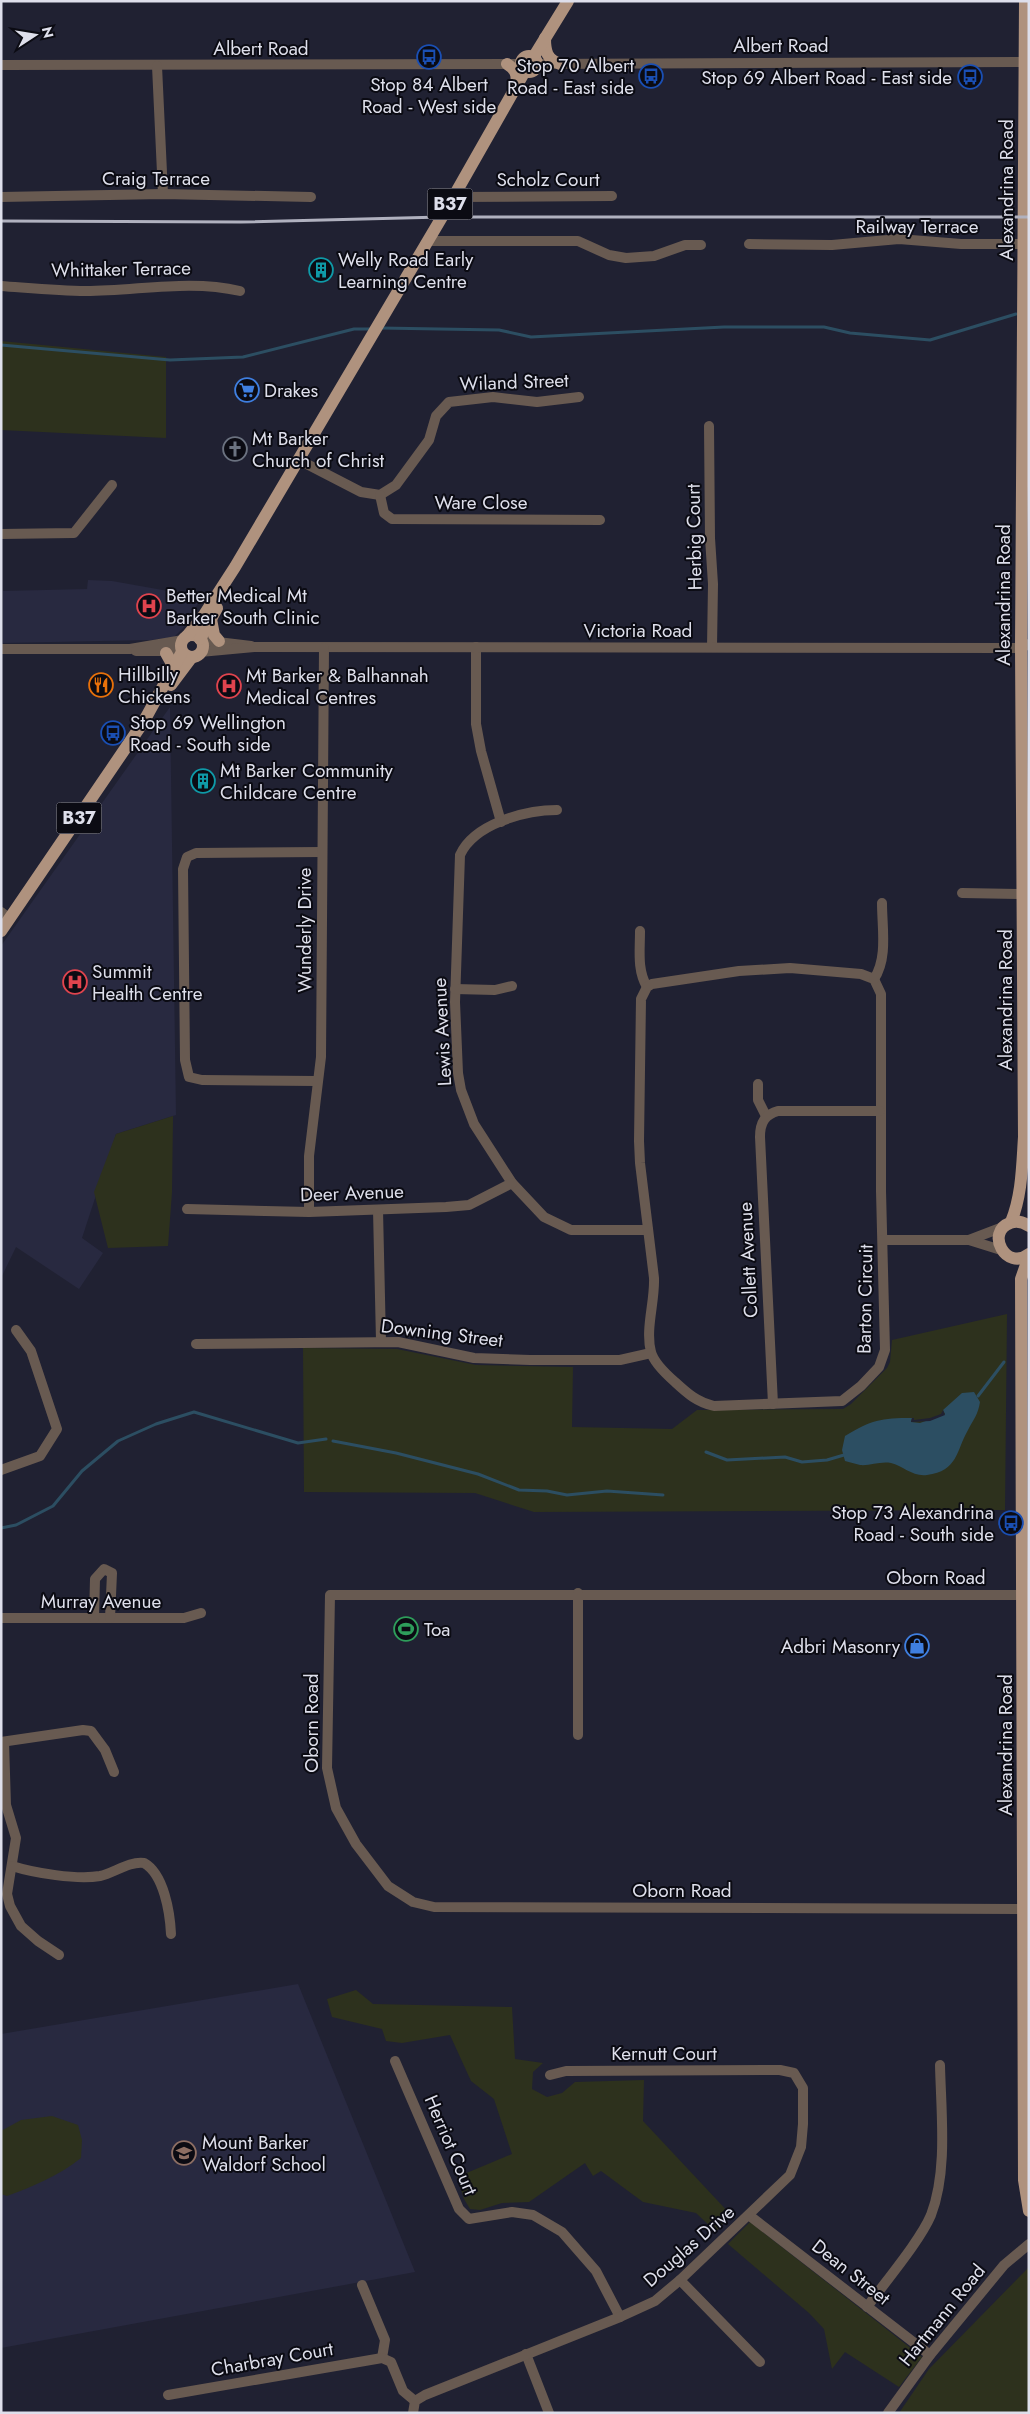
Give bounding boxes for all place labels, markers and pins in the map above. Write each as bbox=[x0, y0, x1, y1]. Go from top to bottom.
bus stop icon: Stop 84 Albert Road - West side bbox=[416, 44, 442, 70]
place label: Stop 70 Albert Road - East side bbox=[507, 52, 634, 101]
bus stop icon: Stop 70 Albert Road - East side bbox=[638, 63, 664, 89]
place label: Stop 69 Albert Road - East side bbox=[701, 64, 952, 91]
bus stop icon: Stop 69 Albert Road - East side bbox=[957, 64, 983, 90]
place label: Stop 84 Albert Road - West side bbox=[362, 71, 497, 120]
place label: Welly Road Early Learning Centre bbox=[338, 246, 474, 295]
building icon: Welly Road Early Learning Centre bbox=[308, 257, 334, 283]
supermarket icon: Drakes bbox=[234, 377, 260, 403]
place label: Drakes bbox=[264, 377, 318, 404]
place label: Mt Barker Church of Christ bbox=[252, 425, 385, 474]
church icon: Mt Barker Church of Christ bbox=[222, 436, 248, 462]
place label: Better Medical Mt Barker South Clinic bbox=[166, 582, 320, 631]
hospital icon: Better Medical Mt Barker South Clinic bbox=[136, 593, 162, 619]
place label: Hillbilly Chickens bbox=[118, 661, 191, 710]
place label: Mt Barker & Balhannah Medical Centres bbox=[246, 662, 429, 711]
restaurant icon: Hillbilly Chickens bbox=[88, 672, 114, 698]
hospital icon: Mt Barker & Balhannah Medical Centres bbox=[216, 673, 242, 699]
place label: Stop 69 Wellington Road - South side bbox=[130, 709, 286, 758]
bus stop icon: Stop 69 Wellington Road - South side bbox=[100, 720, 126, 746]
place label: Mt Barker Community Childcare Centre bbox=[220, 757, 393, 806]
building icon: Mt Barker Community Childcare Centre bbox=[190, 768, 216, 794]
place label: Summit Health Centre bbox=[92, 958, 203, 1007]
hospital icon: Summit Health Centre bbox=[62, 969, 88, 995]
place label: Stop 73 Alexandrina Road - South side bbox=[831, 1499, 994, 1548]
bus stop icon: Stop 73 Alexandrina Road - South side bbox=[998, 1510, 1024, 1536]
sports icon: Toa bbox=[393, 1616, 419, 1642]
place label: Toa bbox=[424, 1616, 450, 1643]
place label: Adbri Masonry bbox=[781, 1633, 901, 1660]
shop icon: Adbri Masonry bbox=[904, 1633, 930, 1659]
place label: Mount Barker Waldorf School bbox=[202, 2129, 326, 2178]
school or university icon: Mount Barker Waldorf School bbox=[171, 2140, 197, 2166]

